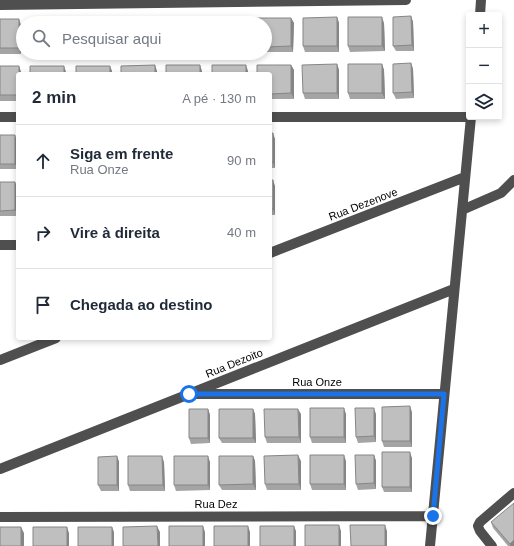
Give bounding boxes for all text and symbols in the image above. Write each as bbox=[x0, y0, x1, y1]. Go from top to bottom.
map controls bbox=[466, 12, 502, 120]
button: + bbox=[466, 12, 502, 48]
search box bbox=[16, 16, 272, 60]
icon: search bbox=[30, 27, 52, 49]
text: Pesquisar aqui bbox=[62, 30, 161, 47]
button: − bbox=[466, 48, 502, 84]
button: layers bbox=[466, 84, 502, 120]
text: 2 min bbox=[32, 88, 76, 107]
text: A pé · 130 m bbox=[182, 91, 256, 106]
text: Siga em frente bbox=[70, 145, 173, 162]
icon: ahead bbox=[32, 150, 54, 172]
text: 90 m bbox=[227, 153, 256, 168]
text: Rua Onze bbox=[70, 162, 129, 177]
street label: Rua Dezenove bbox=[327, 185, 399, 223]
icon: right bbox=[32, 222, 54, 244]
text: Vire à direita bbox=[70, 224, 160, 241]
text: 40 m bbox=[227, 225, 256, 240]
icon: arrive bbox=[32, 294, 54, 316]
text: Chegada ao destino bbox=[70, 296, 213, 313]
street label: Rua Dezoito bbox=[204, 346, 264, 380]
street label: Rua Onze bbox=[292, 376, 342, 388]
route start bbox=[180, 385, 198, 403]
street label: Rua Dez bbox=[195, 498, 237, 510]
route end bbox=[424, 507, 442, 525]

